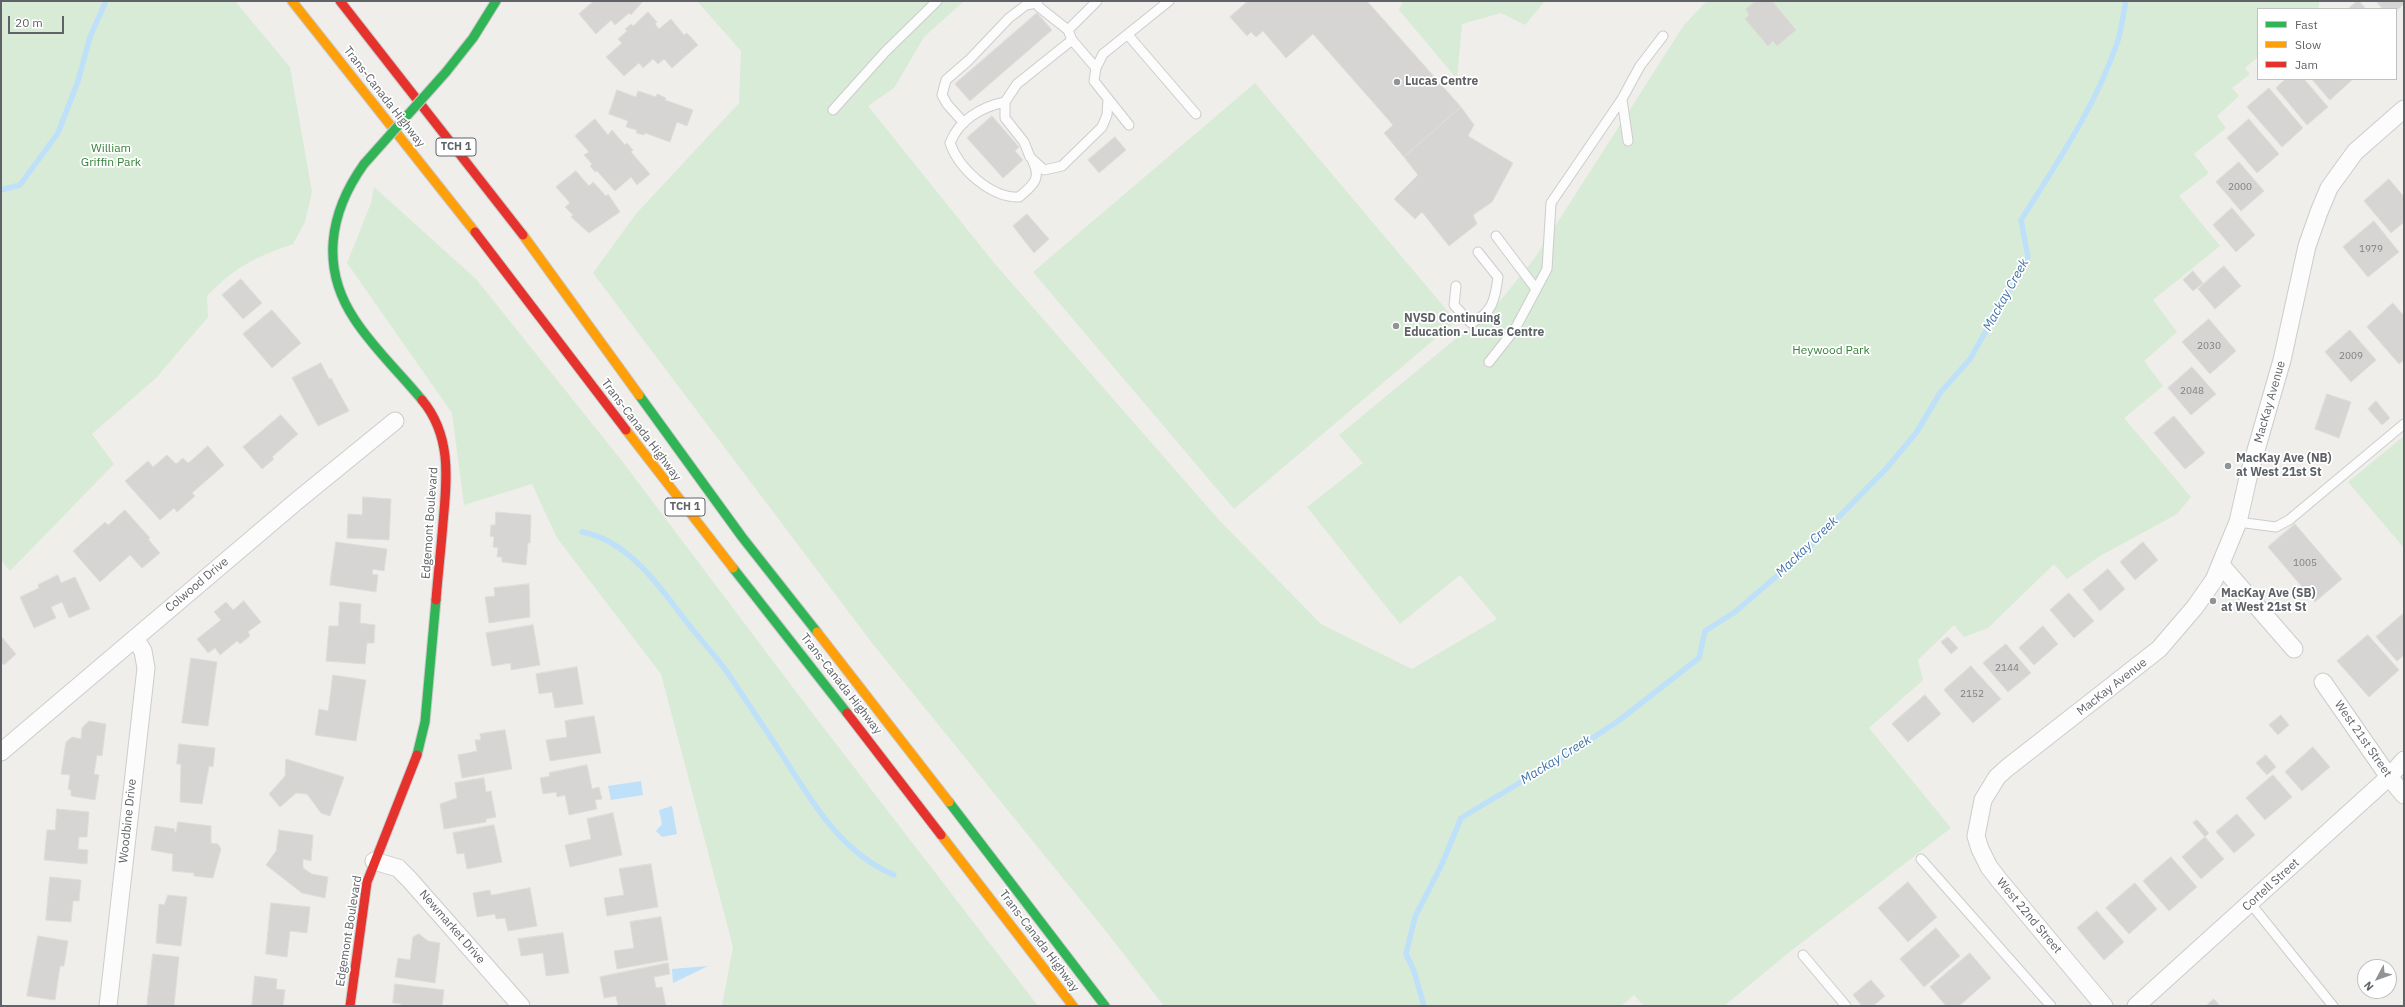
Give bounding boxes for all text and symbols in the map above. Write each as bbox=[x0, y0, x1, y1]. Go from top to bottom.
scale bar bbox=[10, 8, 66, 34]
legend bbox=[2257, 8, 2397, 80]
text: 20 m bbox=[15, 15, 43, 30]
text: Fast bbox=[2295, 17, 2318, 32]
text: Slow bbox=[2295, 37, 2321, 52]
street label: Trans-Canada Highway bbox=[340, 44, 428, 150]
text: Jam bbox=[2295, 57, 2318, 72]
place label: Lucas Centre bbox=[1405, 75, 1478, 89]
marker: Lucas Centre bbox=[1392, 77, 1402, 87]
road number: TCH 1 bbox=[436, 138, 476, 156]
park label: William Griffin Park bbox=[81, 142, 141, 170]
house number: 2000 bbox=[2228, 181, 2252, 193]
house number: 1979 bbox=[2359, 243, 2383, 255]
water label: Mackay Creek bbox=[1980, 256, 2032, 334]
place label: NVSD Continuing Education - Lucas Centre bbox=[1404, 312, 1544, 340]
marker: NVSD Continuing Education - Lucas Centre bbox=[1391, 321, 1401, 331]
house number: 2030 bbox=[2197, 340, 2221, 352]
park label: Heywood Park bbox=[1792, 344, 1870, 358]
house number: 2009 bbox=[2339, 350, 2363, 362]
street label: MacKay Avenue bbox=[2251, 359, 2289, 445]
street label: Trans-Canada Highway bbox=[598, 376, 684, 484]
house number: 2048 bbox=[2180, 385, 2204, 397]
place label: MacKay Ave (NB) at West 21st St bbox=[2236, 452, 2332, 480]
marker: MacKay Ave (NB) at West 21st St bbox=[2223, 461, 2233, 471]
street label: Edgemont Boulevard bbox=[419, 466, 441, 580]
road number: TCH 1 bbox=[665, 498, 705, 516]
water label: Mackay Creek bbox=[1773, 514, 1841, 580]
street label: Colwood Drive bbox=[163, 555, 231, 615]
house number: 1005 bbox=[2293, 557, 2317, 569]
place label: MacKay Ave (SB) at West 21st St bbox=[2221, 587, 2315, 615]
marker: MacKay Ave (SB) at West 21st St bbox=[2208, 596, 2218, 606]
street label: Trans-Canada Highway bbox=[797, 631, 885, 737]
street label: MacKay Avenue bbox=[2074, 655, 2150, 719]
house number: 2144 bbox=[1995, 662, 2019, 674]
house number: 2152 bbox=[1960, 688, 1984, 700]
street label: West 21st Street bbox=[2331, 698, 2395, 780]
water label: Mackay Creek bbox=[1518, 732, 1594, 788]
street label: Woodbine Drive bbox=[116, 778, 140, 864]
street label: Cortell Street bbox=[2240, 856, 2302, 914]
street label: Edgemont Boulevard bbox=[333, 874, 365, 988]
street label: West 22nd Street bbox=[1993, 875, 2065, 957]
street label: Newmarket Drive bbox=[416, 887, 488, 967]
street label: Trans-Canada Highway bbox=[996, 887, 1082, 995]
north arrow bbox=[2357, 959, 2397, 999]
text: N bbox=[2361, 979, 2377, 994]

